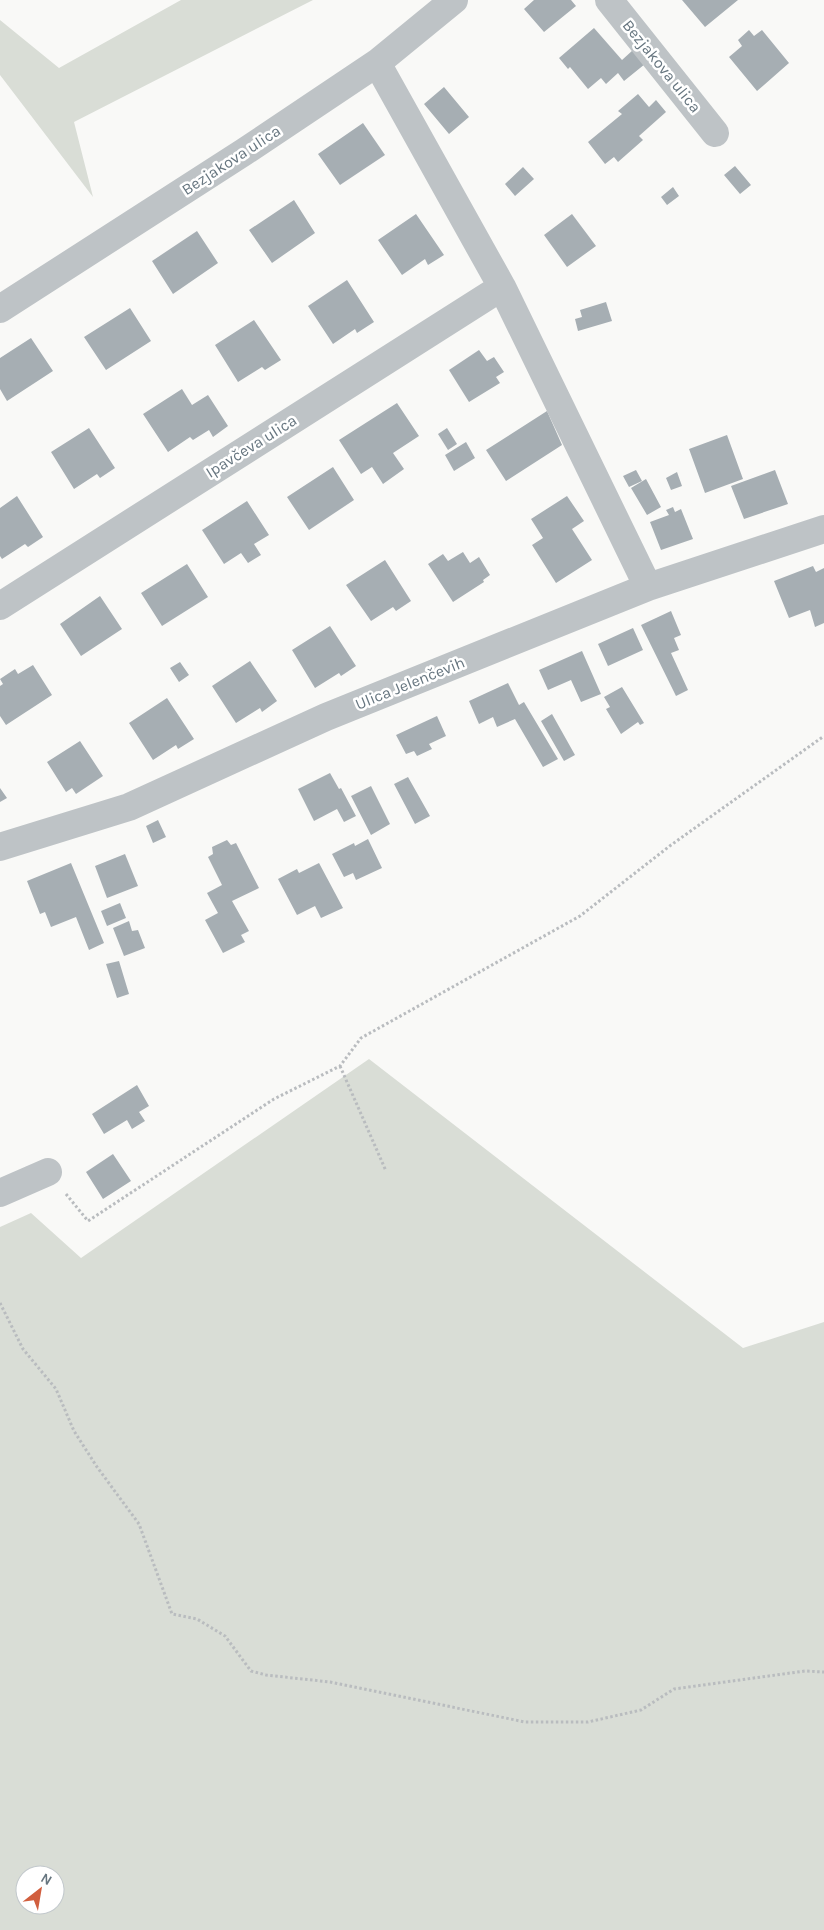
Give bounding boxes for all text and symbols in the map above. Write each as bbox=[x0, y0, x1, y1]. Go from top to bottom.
street label: Bezjakova ulica bbox=[619, 16, 705, 116]
street label: Bezjakova ulica bbox=[178, 121, 284, 199]
street label: Ipavčeva ulica bbox=[202, 410, 300, 482]
street label: Ulica Jelenčevih bbox=[352, 652, 468, 714]
north arrow bbox=[15, 1865, 65, 1915]
text: N bbox=[38, 1869, 55, 1889]

